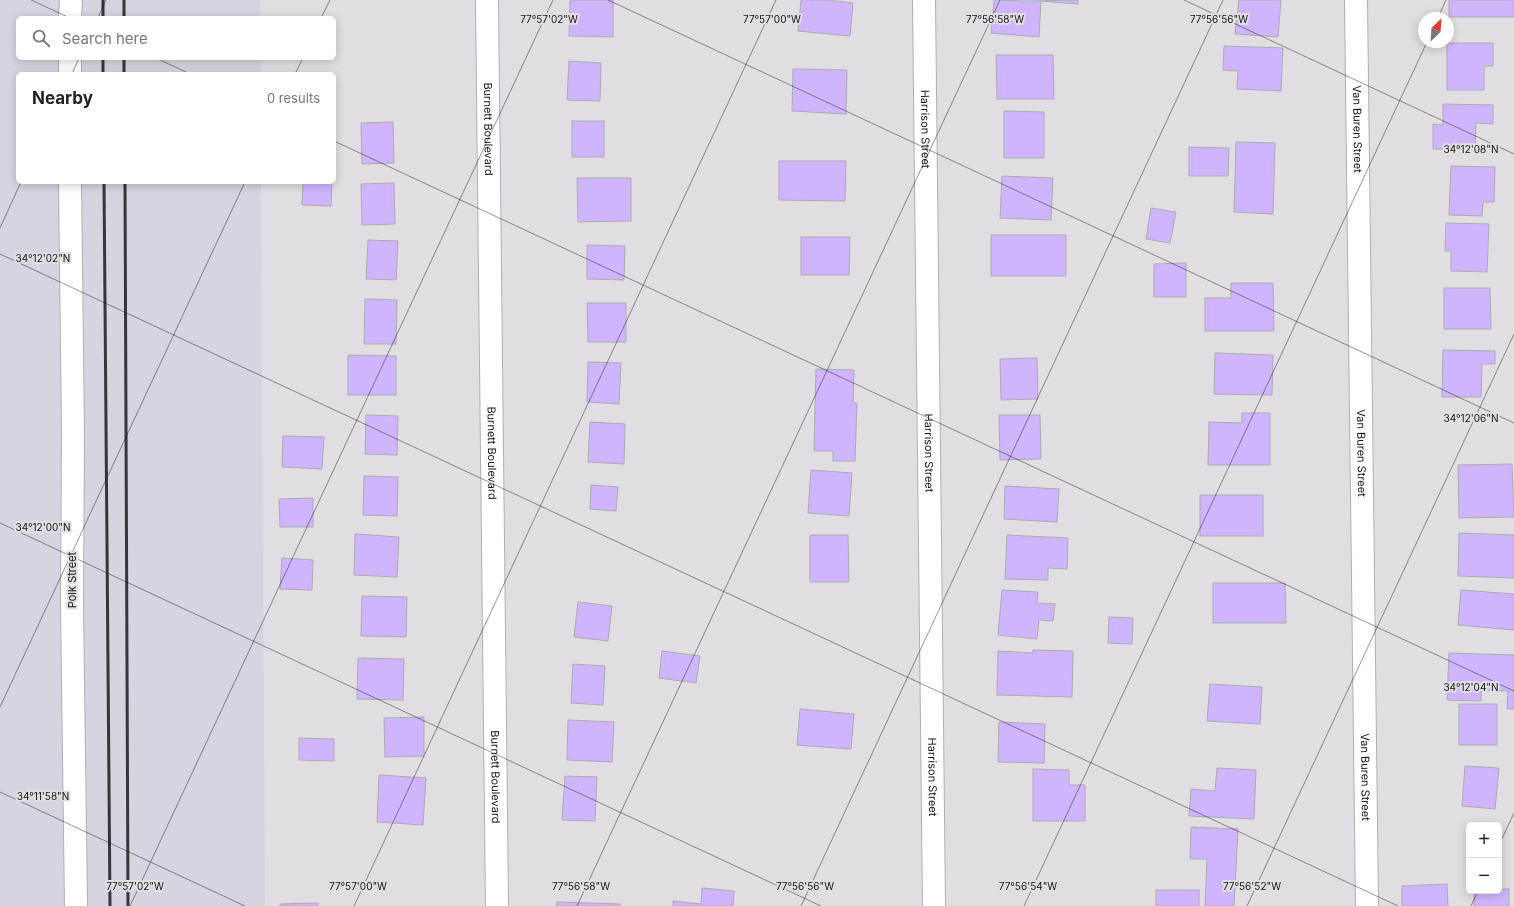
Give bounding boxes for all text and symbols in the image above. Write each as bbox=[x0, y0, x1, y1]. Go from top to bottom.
north arrow bbox=[1418, 12, 1454, 48]
text: 77°57'02"W bbox=[520, 13, 578, 25]
text: 77°57'00"W bbox=[743, 13, 801, 25]
text: 77°56'58"W bbox=[966, 13, 1024, 25]
text: 77°56'56"W bbox=[1190, 13, 1248, 25]
search box bbox=[16, 16, 336, 60]
icon: search bbox=[30, 27, 52, 49]
text: Search here bbox=[62, 29, 148, 48]
street label: Burnett Boulevard bbox=[481, 82, 496, 176]
street label: Van Buren Street bbox=[1350, 85, 1365, 173]
text: Nearby bbox=[32, 88, 93, 108]
text: 0 results bbox=[267, 90, 320, 106]
street label: Harrison Street bbox=[918, 90, 933, 169]
text: 34°12'08"N bbox=[1444, 143, 1498, 155]
text: 34°12'02"N bbox=[16, 252, 70, 264]
street label: Burnett Boulevard bbox=[484, 406, 500, 500]
street label: Van Buren Street bbox=[1354, 409, 1369, 497]
text: 34°12'06"N bbox=[1444, 412, 1498, 424]
street label: Harrison Street bbox=[922, 413, 936, 493]
text: 34°12'00"N bbox=[16, 521, 70, 533]
street label: Polk Street bbox=[65, 551, 79, 608]
text: 34°12'04"N bbox=[1443, 681, 1499, 693]
street label: Burnett Boulevard bbox=[488, 730, 503, 824]
street label: Van Buren Street bbox=[1358, 733, 1373, 821]
street label: Harrison Street bbox=[925, 737, 940, 817]
text: 34°11'58"N bbox=[17, 790, 69, 802]
map controls bbox=[1466, 822, 1502, 894]
button: + bbox=[1466, 822, 1502, 858]
button: − bbox=[1466, 858, 1502, 894]
text: 77°57'02"W bbox=[106, 880, 164, 892]
text: 77°57'00"W bbox=[329, 880, 387, 892]
text: 77°56'58"W bbox=[552, 880, 610, 892]
text: 77°56'56"W bbox=[776, 880, 834, 892]
text: 77°56'54"W bbox=[999, 880, 1057, 892]
text: 77°56'52"W bbox=[1223, 880, 1281, 892]

